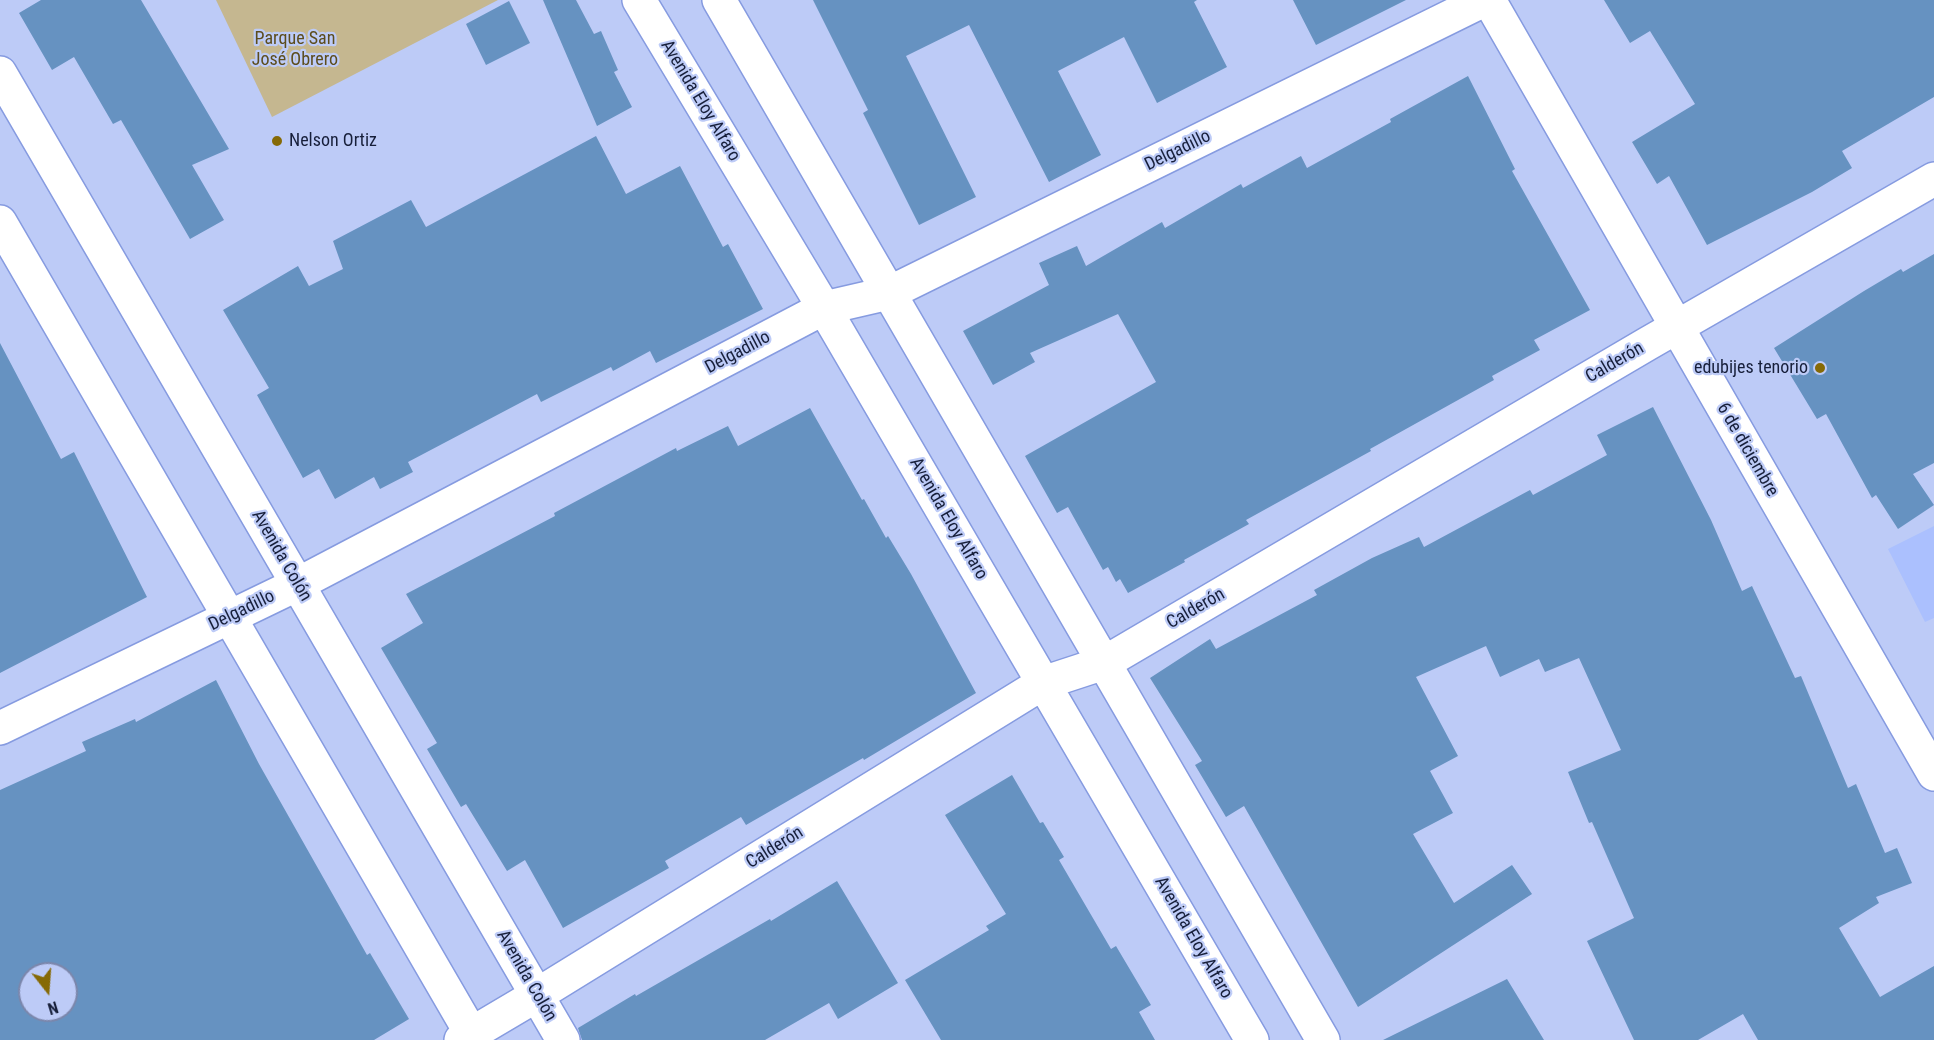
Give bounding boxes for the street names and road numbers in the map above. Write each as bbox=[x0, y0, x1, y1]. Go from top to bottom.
street label: Avenida Eloy Alfaro bbox=[655, 37, 745, 165]
street label: Delgadillo bbox=[1141, 126, 1215, 176]
street label: Delgadillo bbox=[702, 327, 774, 379]
street label: Calderón bbox=[1582, 338, 1648, 388]
street label: 6 de diciembre bbox=[1711, 399, 1783, 501]
street label: Avenida Eloy Alfaro bbox=[904, 454, 992, 584]
street label: Avenida Colón bbox=[246, 507, 316, 605]
street label: Calderón bbox=[1163, 584, 1229, 634]
street label: Delgadillo bbox=[205, 586, 279, 636]
street label: Calderón bbox=[742, 822, 808, 874]
street label: Avenida Eloy Alfaro bbox=[1149, 873, 1237, 1003]
street label: Avenida Colón bbox=[491, 927, 561, 1025]

